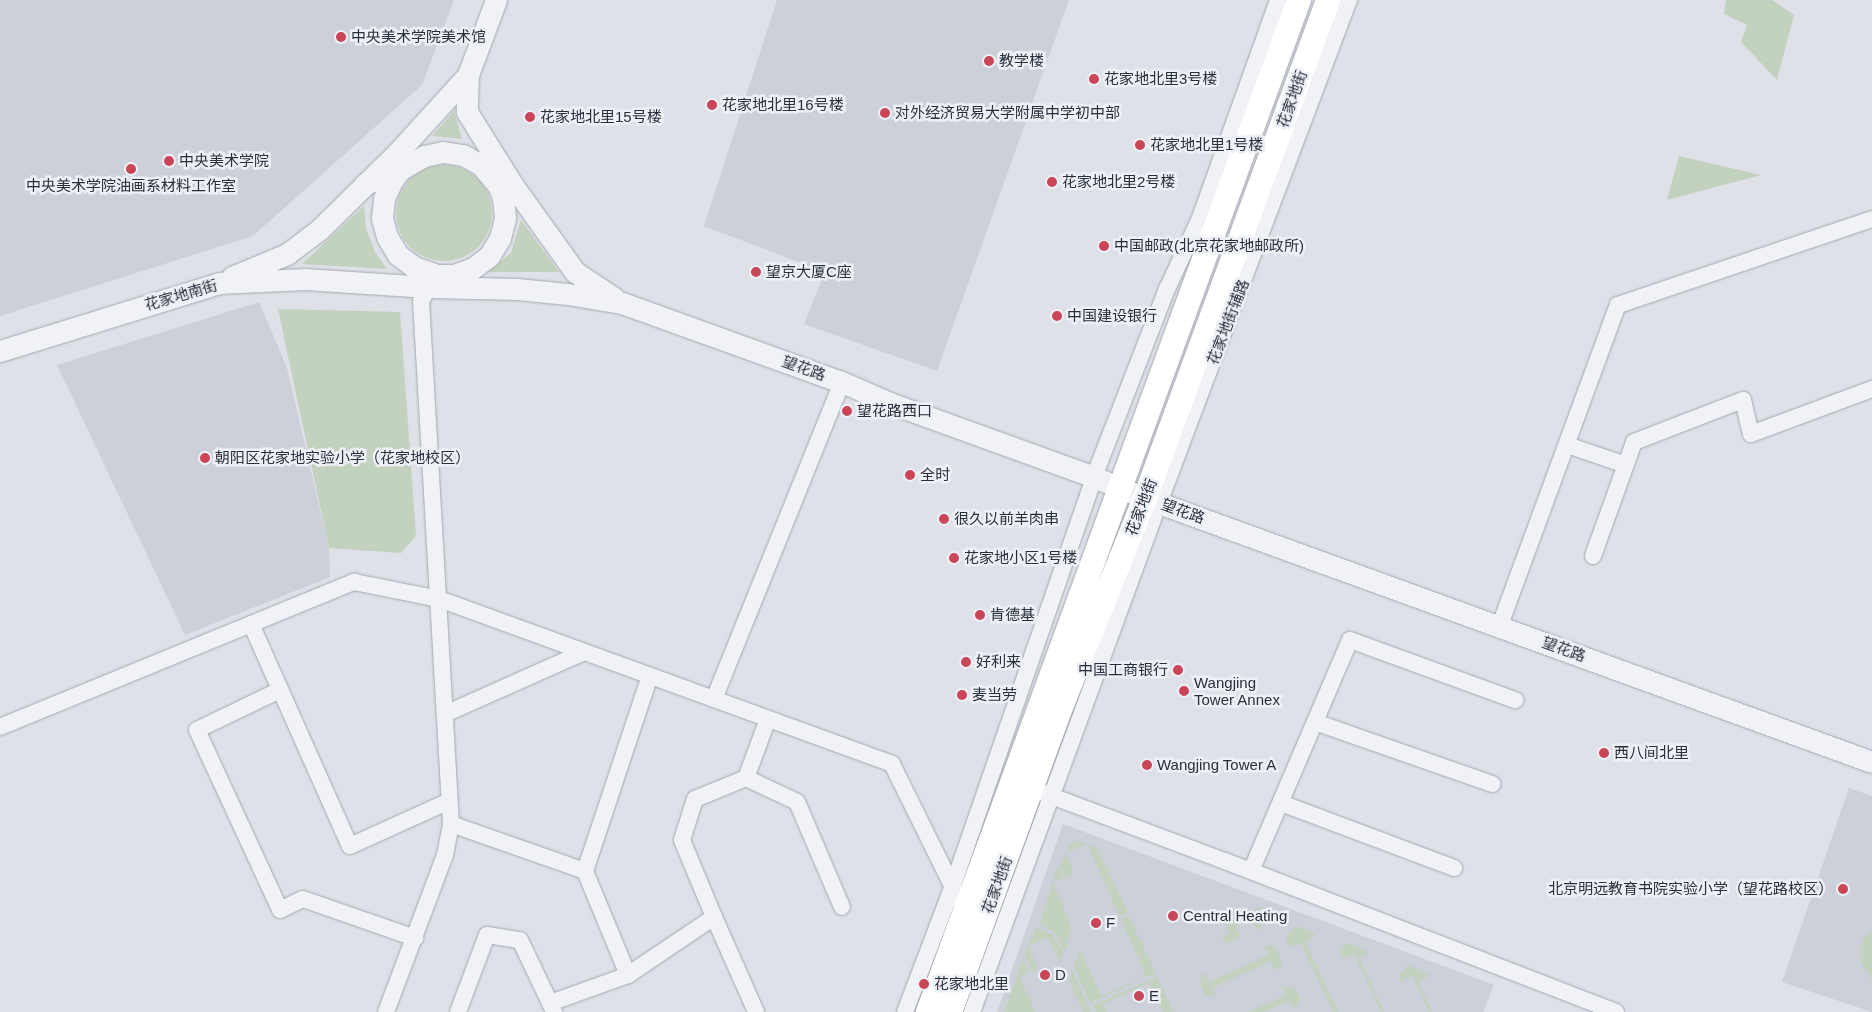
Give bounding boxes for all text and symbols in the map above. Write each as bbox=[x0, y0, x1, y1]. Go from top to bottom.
place label: 中央美术学院美术馆 bbox=[351, 28, 486, 46]
marker: 中央美术学院美术馆 bbox=[335, 31, 347, 43]
place label: 教学楼 bbox=[999, 52, 1044, 70]
marker: 教学楼 bbox=[983, 55, 995, 67]
street label: 花家地街 bbox=[1273, 68, 1311, 130]
place label: 花家地北里3号楼 bbox=[1104, 70, 1217, 88]
marker: 花家地北里3号楼 bbox=[1088, 73, 1100, 85]
place label: 花家地北里16号楼 bbox=[722, 96, 844, 114]
marker: 花家地北里16号楼 bbox=[706, 99, 718, 111]
place label: 对外经济贸易大学附属中学初中部 bbox=[895, 104, 1120, 122]
marker: 对外经济贸易大学附属中学初中部 bbox=[879, 107, 891, 119]
place label: 花家地北里15号楼 bbox=[540, 108, 662, 126]
marker: 花家地北里15号楼 bbox=[524, 111, 536, 123]
place label: 花家地北里1号楼 bbox=[1150, 136, 1263, 154]
marker: 花家地北里1号楼 bbox=[1134, 139, 1146, 151]
place label: 中央美术学院 bbox=[179, 152, 269, 170]
marker: 中央美术学院 bbox=[163, 155, 175, 167]
marker: 中央美术学院油画系材料工作室 bbox=[125, 163, 137, 175]
place label: 花家地北里2号楼 bbox=[1062, 173, 1175, 191]
marker: 花家地北里2号楼 bbox=[1046, 176, 1058, 188]
place label: 中央美术学院油画系材料工作室 bbox=[26, 177, 236, 195]
place label: 中国邮政(北京花家地邮政所) bbox=[1114, 237, 1304, 255]
marker: 中国邮政(北京花家地邮政所) bbox=[1098, 240, 1110, 252]
place label: 望京大厦C座 bbox=[766, 263, 852, 281]
marker: 望京大厦C座 bbox=[750, 266, 762, 278]
street label: 花家地南街 bbox=[142, 276, 220, 314]
street label: 花家地街辅路 bbox=[1203, 277, 1253, 367]
place label: 中国建设银行 bbox=[1067, 307, 1157, 325]
marker: 中国建设银行 bbox=[1051, 310, 1063, 322]
street label: 望花路 bbox=[780, 352, 828, 384]
place label: 望花路西口 bbox=[857, 402, 932, 420]
marker: 望花路西口 bbox=[841, 405, 853, 417]
place label: 朝阳区花家地实验小学（花家地校区） bbox=[215, 449, 470, 467]
marker: 朝阳区花家地实验小学（花家地校区） bbox=[199, 452, 211, 464]
place label: 全时 bbox=[920, 466, 950, 484]
marker: 全时 bbox=[904, 469, 916, 481]
street label: 花家地街 bbox=[1122, 476, 1160, 538]
street label: 望花路 bbox=[1159, 495, 1207, 527]
place label: 很久以前羊肉串 bbox=[954, 510, 1059, 528]
marker: 很久以前羊肉串 bbox=[938, 513, 950, 525]
place label: 花家地小区1号楼 bbox=[964, 549, 1077, 567]
marker: 花家地小区1号楼 bbox=[948, 552, 960, 564]
place label: 肯德基 bbox=[990, 606, 1035, 624]
marker: 肯德基 bbox=[974, 609, 986, 621]
street label: 望花路 bbox=[1540, 633, 1588, 665]
place label: 好利来 bbox=[976, 653, 1021, 671]
marker: 好利来 bbox=[960, 656, 972, 668]
place label: 中国工商银行 bbox=[1078, 661, 1168, 679]
marker: 中国工商银行 bbox=[1172, 664, 1184, 676]
place label: Wangjing Tower Annex bbox=[1194, 673, 1281, 708]
marker: Wangjing Tower Annex bbox=[1178, 685, 1190, 697]
place label: 麦当劳 bbox=[972, 686, 1017, 704]
marker: 麦当劳 bbox=[956, 689, 968, 701]
place label: 西八间北里 bbox=[1614, 744, 1689, 762]
marker: 西八间北里 bbox=[1598, 747, 1610, 759]
place label: Wangjing Tower A bbox=[1157, 756, 1277, 774]
marker: Wangjing Tower A bbox=[1141, 759, 1153, 771]
street label: 花家地街 bbox=[978, 854, 1016, 916]
place label: 北京明远教育书院实验小学（望花路校区） bbox=[1548, 880, 1833, 898]
marker: 北京明远教育书院实验小学（望花路校区） bbox=[1837, 883, 1849, 895]
place label: Central Heating bbox=[1183, 907, 1287, 925]
marker: Central Heating bbox=[1167, 910, 1179, 922]
place label: F bbox=[1106, 914, 1115, 932]
marker: F bbox=[1090, 917, 1102, 929]
place label: D bbox=[1055, 966, 1066, 984]
marker: D bbox=[1039, 969, 1051, 981]
place label: 花家地北里 bbox=[934, 975, 1009, 993]
marker: 花家地北里 bbox=[918, 978, 930, 990]
place label: E bbox=[1149, 987, 1159, 1005]
marker: E bbox=[1133, 990, 1145, 1002]

